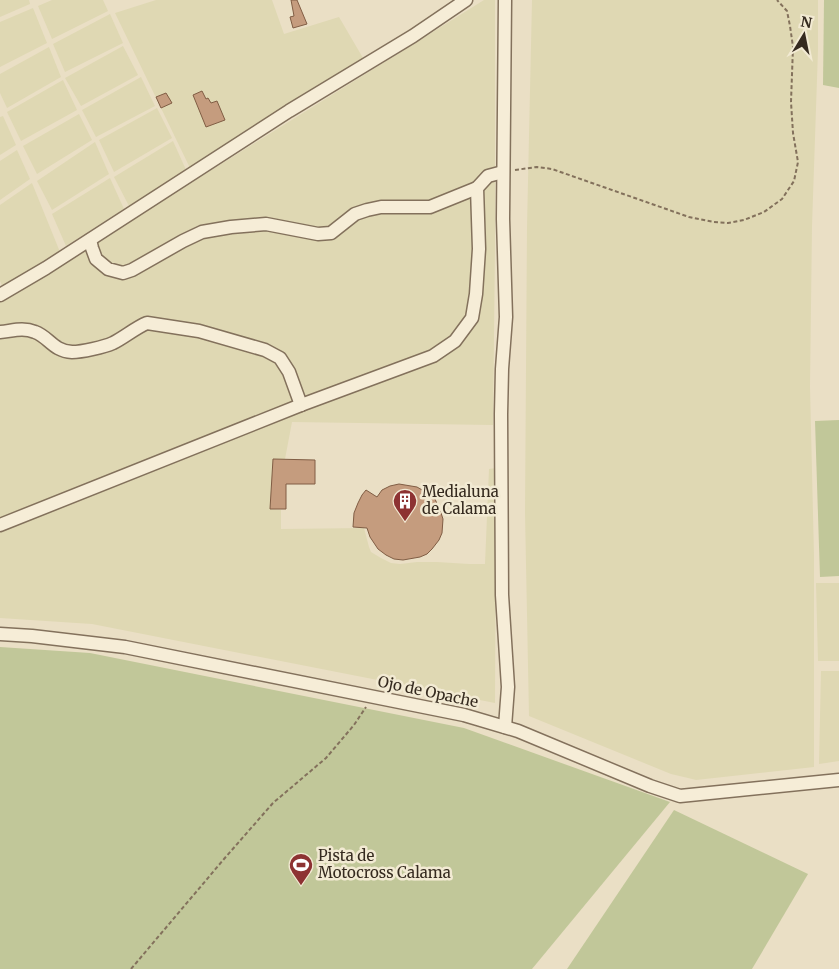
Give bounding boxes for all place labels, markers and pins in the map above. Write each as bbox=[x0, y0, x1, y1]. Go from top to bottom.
place label: Medialuna de Calama bbox=[422, 482, 499, 518]
building icon: Medialuna de Calama bbox=[392, 488, 418, 522]
place label: Pista de Motocross Calama bbox=[318, 846, 451, 882]
sports icon: Pista de Motocross Calama bbox=[288, 852, 314, 886]

